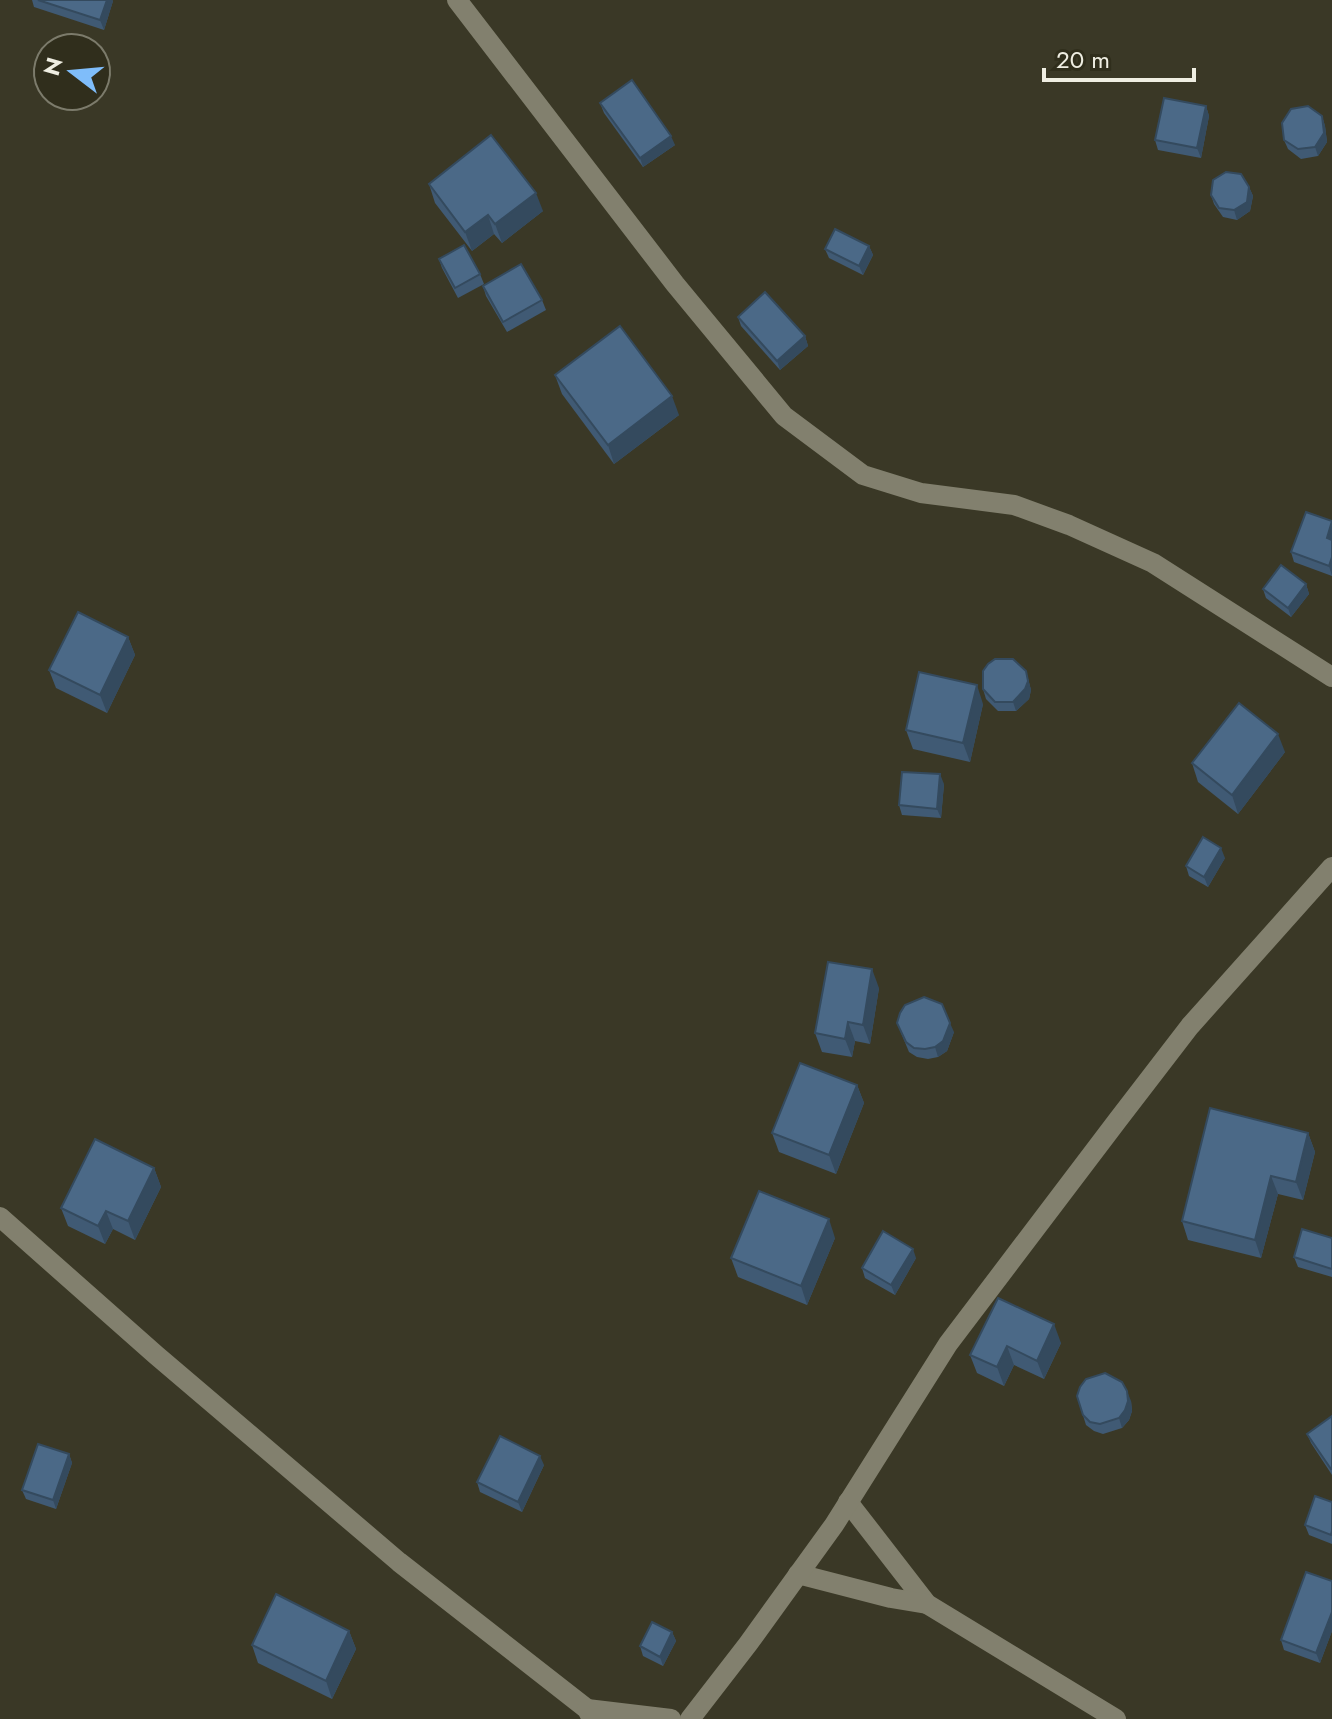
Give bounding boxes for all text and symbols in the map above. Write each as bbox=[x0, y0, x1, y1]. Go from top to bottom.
north arrow bbox=[32, 32, 112, 112]
scale bar bbox=[1044, 32, 1194, 82]
text: 20 m bbox=[1056, 42, 1110, 77]
text: N bbox=[35, 54, 71, 79]

